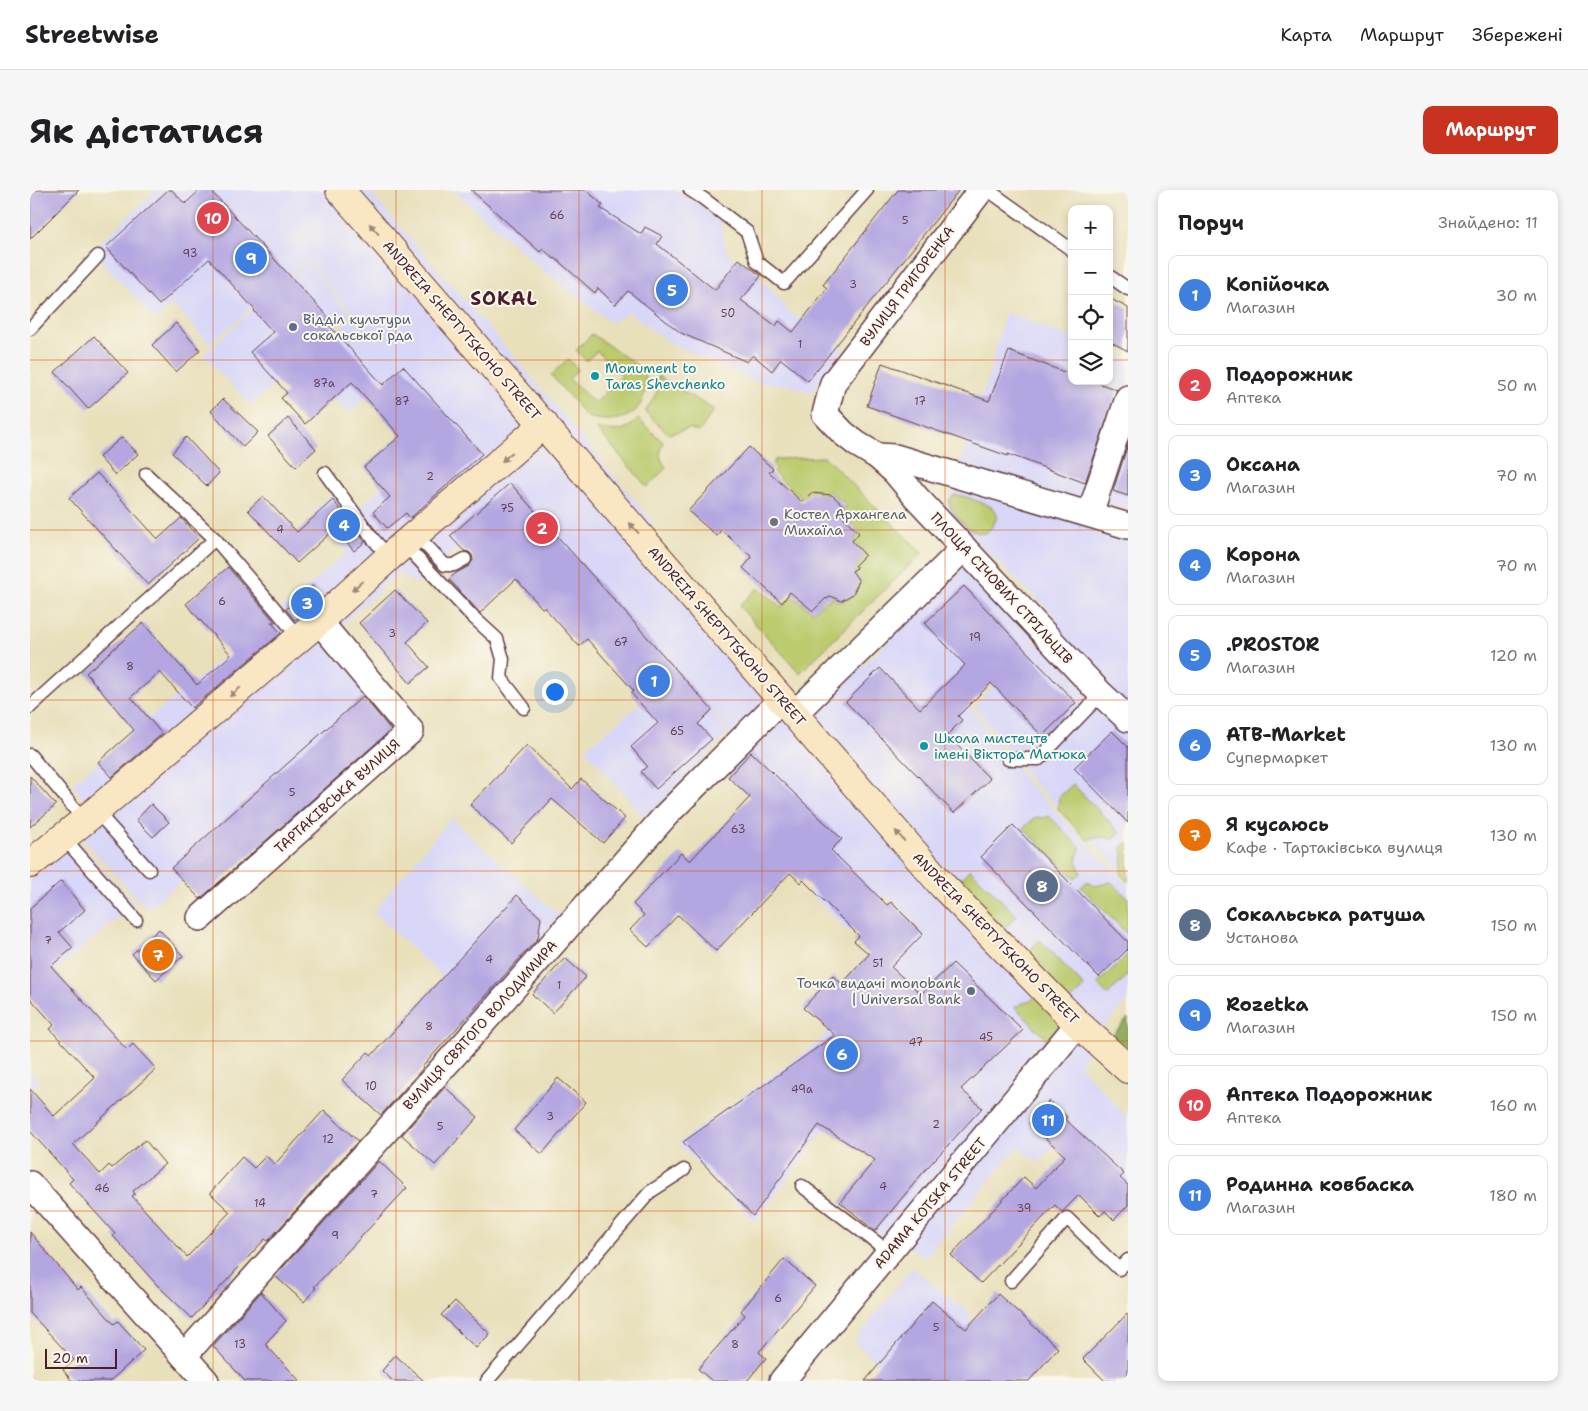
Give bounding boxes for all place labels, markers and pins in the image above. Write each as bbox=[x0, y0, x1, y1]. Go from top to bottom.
pin: 10 bbox=[197, 199, 229, 237]
pin: 9 bbox=[235, 239, 267, 277]
pin: 5 bbox=[656, 271, 688, 309]
place label: Відділ культури сокальської рда bbox=[303, 310, 413, 344]
marker: Відділ культури сокальської рда bbox=[287, 321, 299, 333]
place label: Monument to Taras Shevchenko bbox=[605, 359, 725, 393]
marker: Monument to Taras Shevchenko bbox=[589, 370, 601, 382]
place label: Костел Архангела Михаїла bbox=[784, 505, 907, 539]
pin: 4 bbox=[328, 506, 360, 544]
pin: 2 bbox=[526, 509, 558, 547]
marker: Костел Архангела Михаїла bbox=[768, 516, 780, 528]
pin: 3 bbox=[291, 584, 323, 622]
pin: 1 bbox=[638, 662, 670, 700]
place label: Школа мистецтв імені Віктора Матюка bbox=[934, 729, 1086, 763]
marker: Школа мистецтв імені Віктора Матюка bbox=[918, 740, 930, 752]
pin: 8 bbox=[1026, 867, 1058, 905]
pin: 7 bbox=[142, 936, 174, 974]
place label: Точка видачі monobank | Universal Bank bbox=[797, 974, 961, 1008]
marker: Точка видачі monobank | Universal Bank bbox=[965, 985, 977, 997]
pin: 6 bbox=[826, 1035, 858, 1073]
pin: 11 bbox=[1032, 1101, 1064, 1139]

